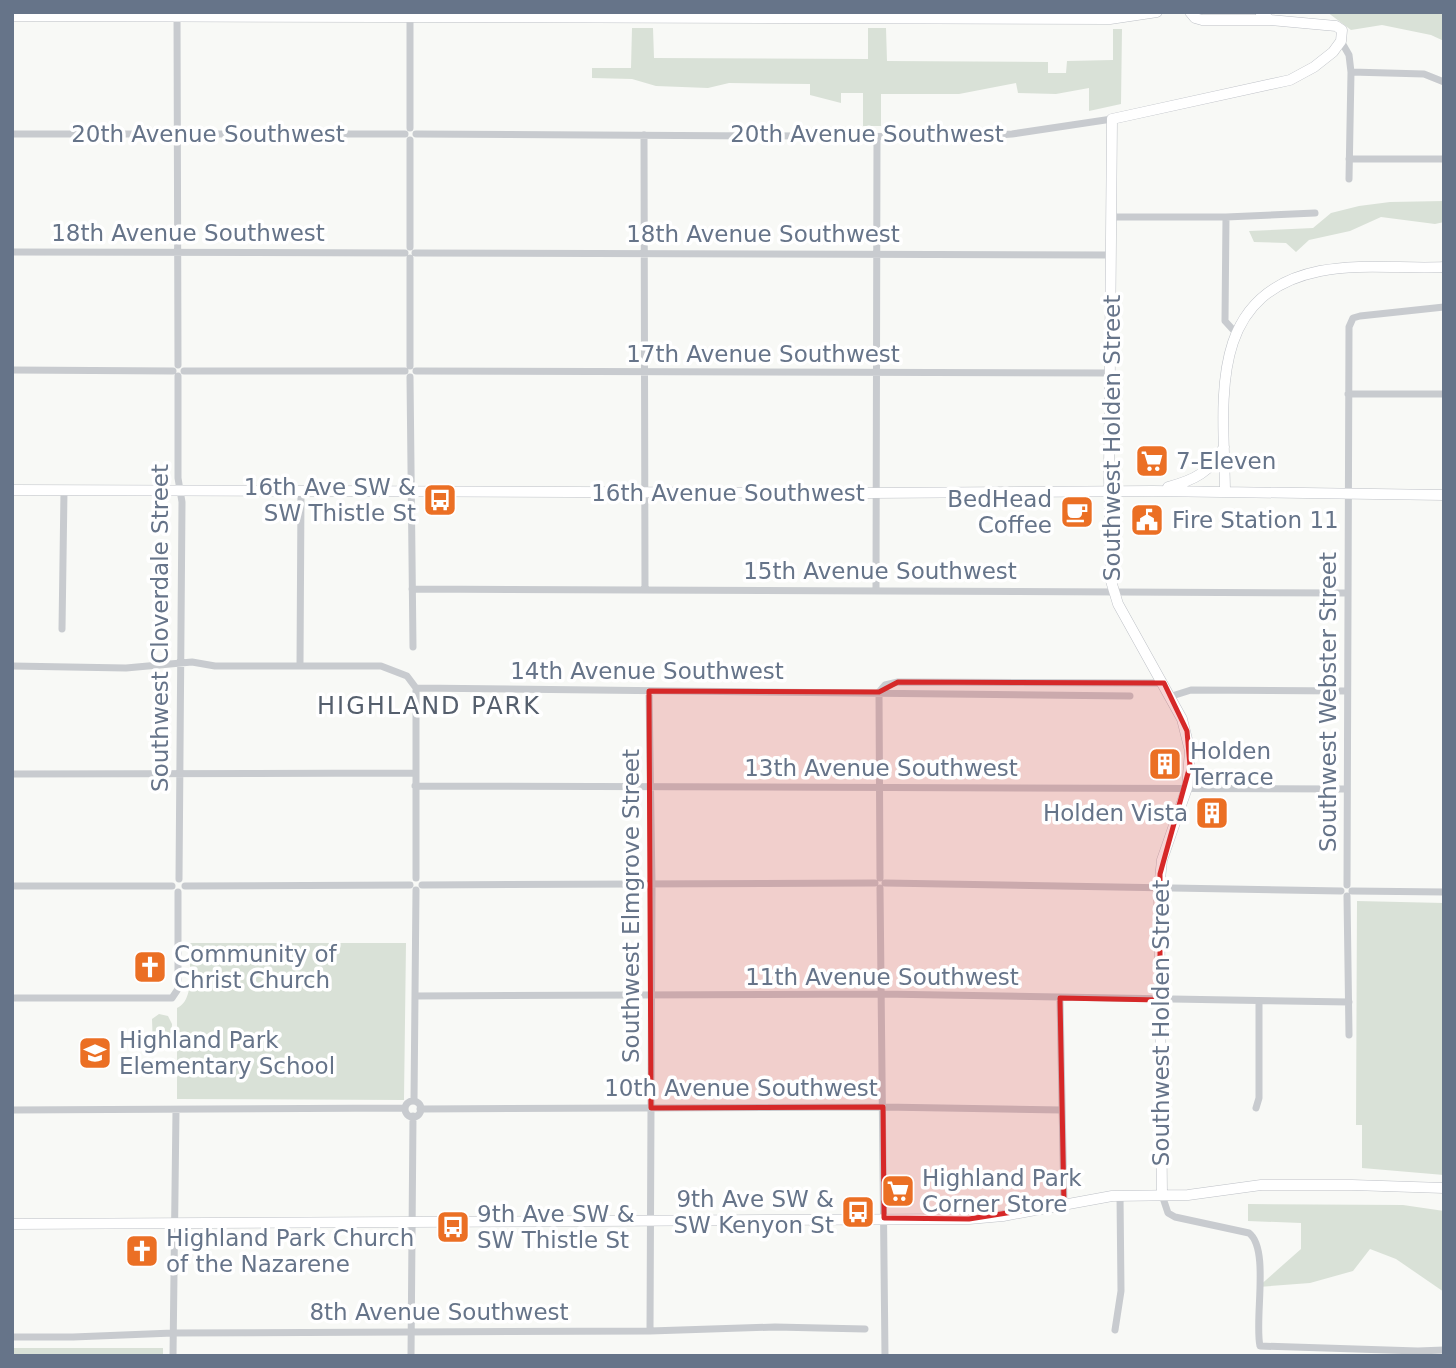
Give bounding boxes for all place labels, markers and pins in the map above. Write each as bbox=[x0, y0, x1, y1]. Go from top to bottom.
supermarket icon: 7-Eleven bbox=[1133, 442, 1171, 480]
place label: 7-Eleven bbox=[1176, 448, 1276, 474]
place label: 16th Ave SW & SW Thistle St bbox=[244, 474, 416, 526]
bus stop icon: 16th Ave SW & SW Thistle St bbox=[421, 481, 459, 519]
place label: BedHead Coffee bbox=[947, 486, 1052, 538]
cafe icon: BedHead Coffee bbox=[1058, 493, 1096, 531]
public building icon: Fire Station 11 bbox=[1128, 501, 1166, 539]
place label: Fire Station 11 bbox=[1172, 507, 1339, 533]
place label: Holden Terrace bbox=[1189, 738, 1274, 790]
building icon: Holden Terrace bbox=[1146, 745, 1184, 783]
building icon: Holden Vista bbox=[1193, 794, 1231, 832]
place label: Holden Vista bbox=[1043, 800, 1188, 826]
place label: Community of Christ Church bbox=[174, 941, 337, 993]
church icon: Community of Christ Church bbox=[131, 948, 169, 986]
place label: Highland Park Elementary School bbox=[119, 1027, 335, 1079]
school or university icon: Highland Park Elementary School bbox=[76, 1034, 114, 1072]
place label: Highland Park Corner Store bbox=[922, 1165, 1082, 1217]
supermarket icon: Highland Park Corner Store bbox=[879, 1172, 917, 1210]
place label: 9th Ave SW & SW Kenyon St bbox=[673, 1186, 834, 1238]
bus stop icon: 9th Ave SW & SW Kenyon St bbox=[839, 1193, 877, 1231]
place label: 9th Ave SW & SW Thistle St bbox=[477, 1201, 635, 1253]
bus stop icon: 9th Ave SW & SW Thistle St bbox=[434, 1208, 472, 1246]
place label: Highland Park Church of the Nazarene bbox=[166, 1225, 414, 1277]
church icon: Highland Park Church of the Nazarene bbox=[123, 1232, 161, 1270]

